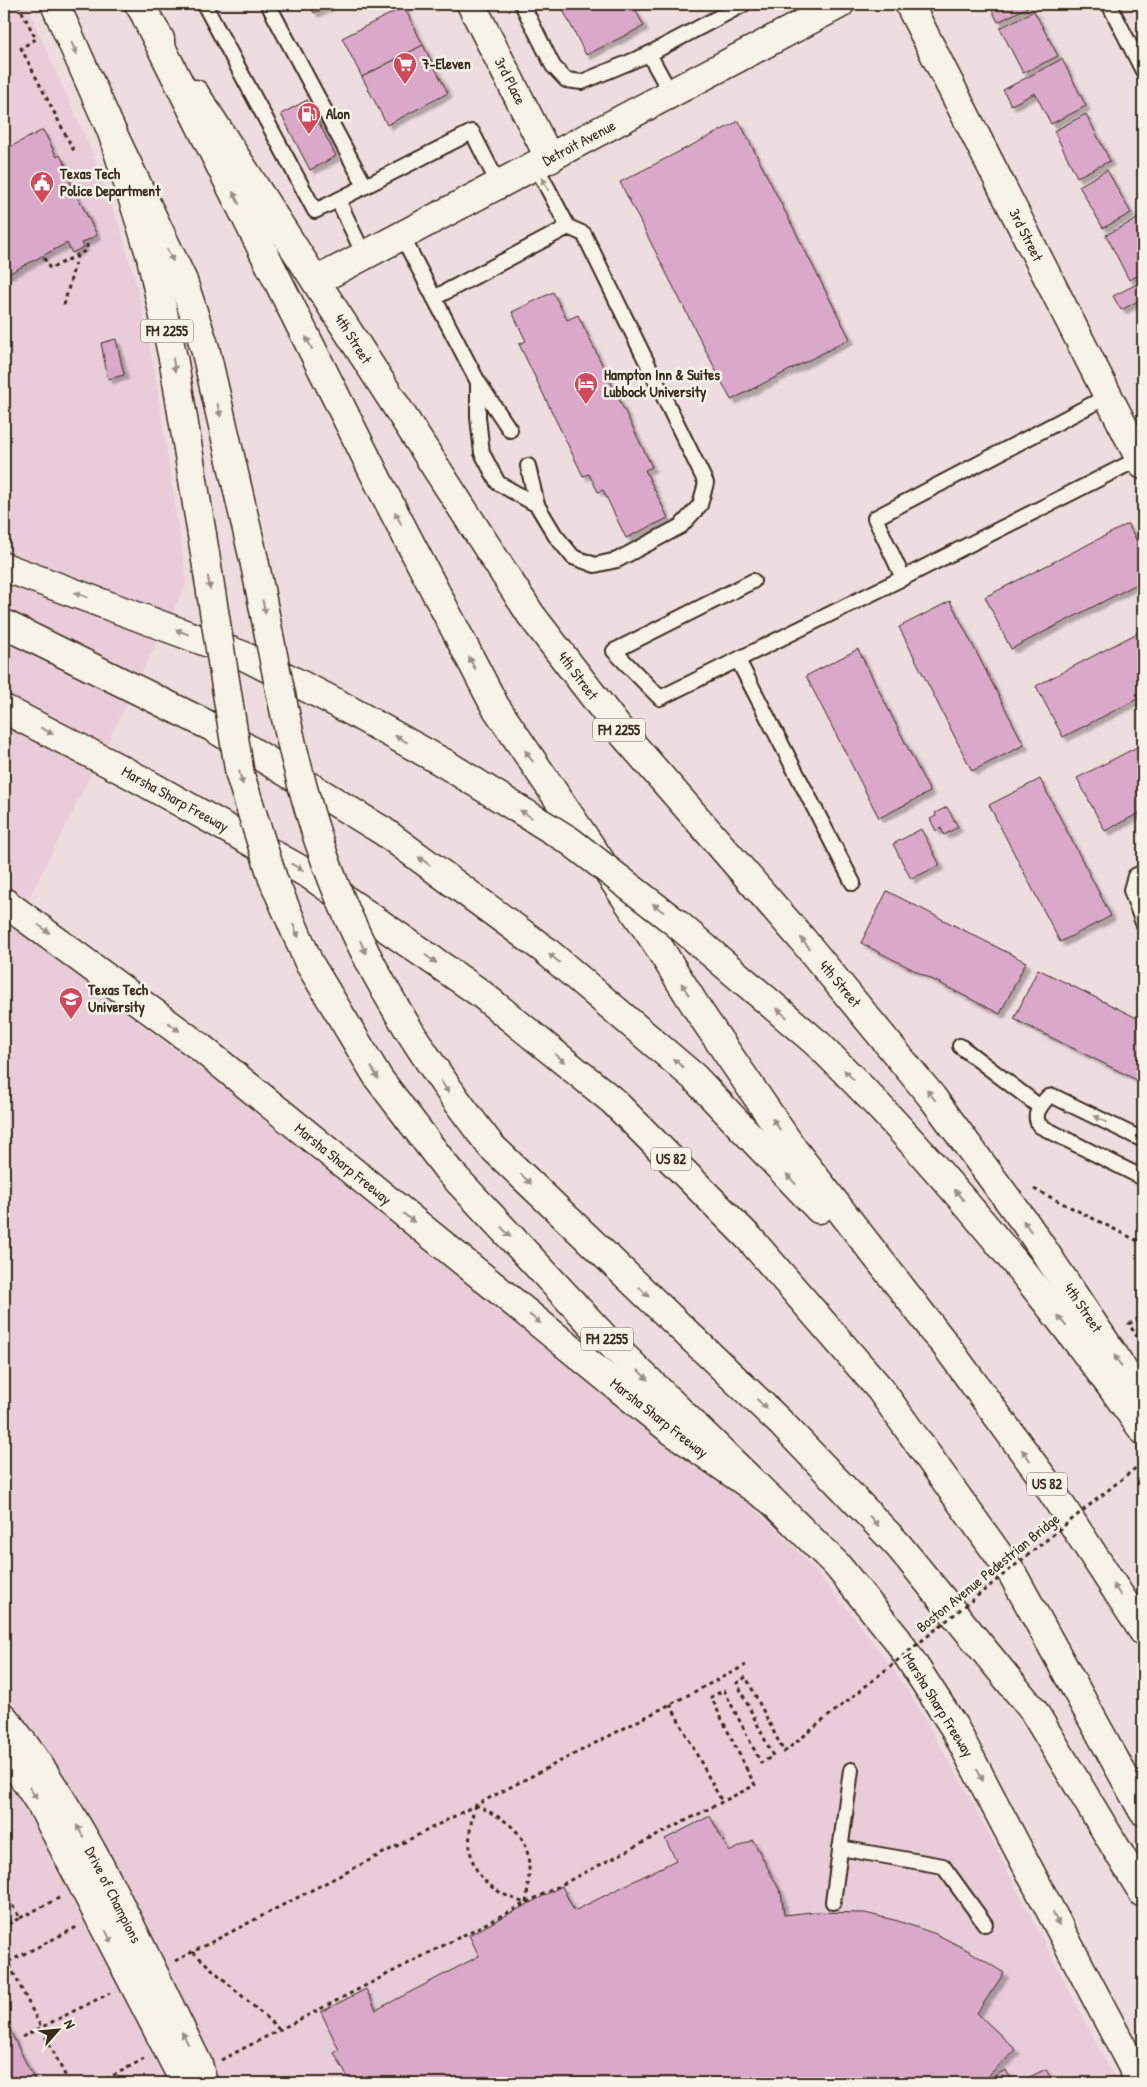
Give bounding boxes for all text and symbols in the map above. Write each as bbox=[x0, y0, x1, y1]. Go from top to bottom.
one-way arrow bbox=[71, 41, 79, 55]
supermarket icon: 7-Eleven bbox=[392, 51, 418, 85]
place label: 7-Eleven bbox=[421, 53, 471, 74]
street label: 3rd Place bbox=[490, 53, 531, 108]
fuel station icon: Alon bbox=[296, 101, 322, 135]
place label: Alon bbox=[326, 103, 350, 124]
street label: Detroit Avenue bbox=[538, 114, 619, 171]
place label: Texas Tech Police Department bbox=[59, 163, 161, 202]
public building icon: Texas Tech Police Department bbox=[29, 170, 55, 204]
one-way arrow bbox=[541, 176, 549, 191]
one-way arrow bbox=[232, 190, 240, 205]
street label: 3rd Street bbox=[1004, 205, 1049, 266]
one-way arrow bbox=[167, 248, 175, 262]
street label: 4th Street bbox=[330, 310, 377, 369]
road number: FM 2255 bbox=[141, 320, 193, 342]
one-way arrow bbox=[305, 336, 313, 350]
one-way arrow bbox=[170, 357, 178, 373]
place label: Hampton Inn & Suites Lubbock University bbox=[604, 364, 720, 403]
hotel icon: Hampton Inn & Suites Lubbock University bbox=[573, 371, 599, 405]
one-way arrow bbox=[215, 402, 223, 417]
one-way arrow bbox=[394, 511, 402, 526]
one-way arrow bbox=[206, 576, 214, 592]
one-way arrow bbox=[73, 591, 88, 598]
one-way arrow bbox=[260, 600, 268, 615]
one-way arrow bbox=[175, 628, 189, 636]
street label: 4th Street bbox=[553, 647, 604, 705]
one-way arrow bbox=[468, 656, 477, 669]
road number: FM 2255 bbox=[593, 718, 645, 742]
one-way arrow bbox=[40, 727, 54, 735]
one-way arrow bbox=[394, 735, 409, 743]
one-way arrow bbox=[524, 749, 534, 763]
street label: Marsha Sharp Freeway bbox=[118, 760, 232, 837]
one-way arrow bbox=[238, 771, 246, 786]
one-way arrow bbox=[519, 809, 532, 818]
one-way arrow bbox=[418, 855, 431, 866]
one-way arrow bbox=[291, 863, 304, 872]
one-way arrow bbox=[651, 903, 665, 913]
one-way arrow bbox=[37, 924, 50, 935]
one-way arrow bbox=[292, 924, 300, 938]
one-way arrow bbox=[800, 937, 811, 950]
one-way arrow bbox=[359, 940, 367, 954]
one-way arrow bbox=[548, 952, 561, 963]
one-way arrow bbox=[425, 954, 438, 964]
street label: 4th Street bbox=[815, 956, 867, 1012]
place label: Texas Tech University bbox=[87, 979, 149, 1018]
one-way arrow bbox=[680, 982, 690, 995]
school or university icon: Texas Tech University bbox=[58, 986, 84, 1020]
one-way arrow bbox=[776, 1007, 788, 1019]
one-way arrow bbox=[167, 1022, 180, 1033]
one-way arrow bbox=[553, 1053, 566, 1064]
one-way arrow bbox=[672, 1057, 685, 1068]
one-way arrow bbox=[371, 1066, 380, 1079]
one-way arrow bbox=[844, 1069, 856, 1081]
one-way arrow bbox=[441, 1080, 450, 1093]
one-way arrow bbox=[925, 1089, 936, 1102]
one-way arrow bbox=[1092, 1115, 1107, 1123]
one-way arrow bbox=[771, 1117, 781, 1131]
street label: Marsha Sharp Freeway bbox=[290, 1118, 396, 1209]
road number: US 82 bbox=[651, 1148, 691, 1170]
one-way arrow bbox=[520, 1173, 532, 1185]
one-way arrow bbox=[785, 1173, 797, 1185]
one-way arrow bbox=[954, 1188, 965, 1201]
one-way arrow bbox=[402, 1212, 415, 1223]
one-way arrow bbox=[1022, 1219, 1032, 1233]
one-way arrow bbox=[500, 1226, 512, 1238]
street label: 4th Street bbox=[1059, 1279, 1108, 1337]
one-way arrow bbox=[638, 1286, 650, 1298]
one-way arrow bbox=[528, 1314, 541, 1325]
one-way arrow bbox=[1056, 1315, 1067, 1328]
road number: FM 2255 bbox=[581, 1328, 633, 1350]
one-way arrow bbox=[1113, 1355, 1122, 1368]
one-way arrow bbox=[637, 1368, 649, 1380]
street label: Marsha Sharp Freeway bbox=[606, 1373, 713, 1463]
one-way arrow bbox=[755, 1398, 767, 1410]
one-way arrow bbox=[1021, 1448, 1031, 1462]
road number: US 82 bbox=[1027, 1472, 1067, 1496]
street label: Boston Avenue Pedestrian Bridge bbox=[912, 1508, 1064, 1637]
one-way arrow bbox=[868, 1514, 880, 1526]
one-way arrow bbox=[1112, 1583, 1122, 1596]
street label: Marsha Sharp Freeway bbox=[898, 1649, 979, 1761]
one-way arrow bbox=[976, 1768, 984, 1783]
one-way arrow bbox=[28, 1786, 38, 1800]
one-way arrow bbox=[76, 1823, 84, 1838]
street label: Drive of Champions bbox=[80, 1843, 147, 1947]
one-way arrow bbox=[1052, 1912, 1060, 1926]
one-way arrow bbox=[105, 1929, 113, 1944]
north arrow bbox=[32, 2004, 82, 2054]
text: N bbox=[60, 2016, 80, 2032]
one-way arrow bbox=[181, 2031, 189, 2045]

